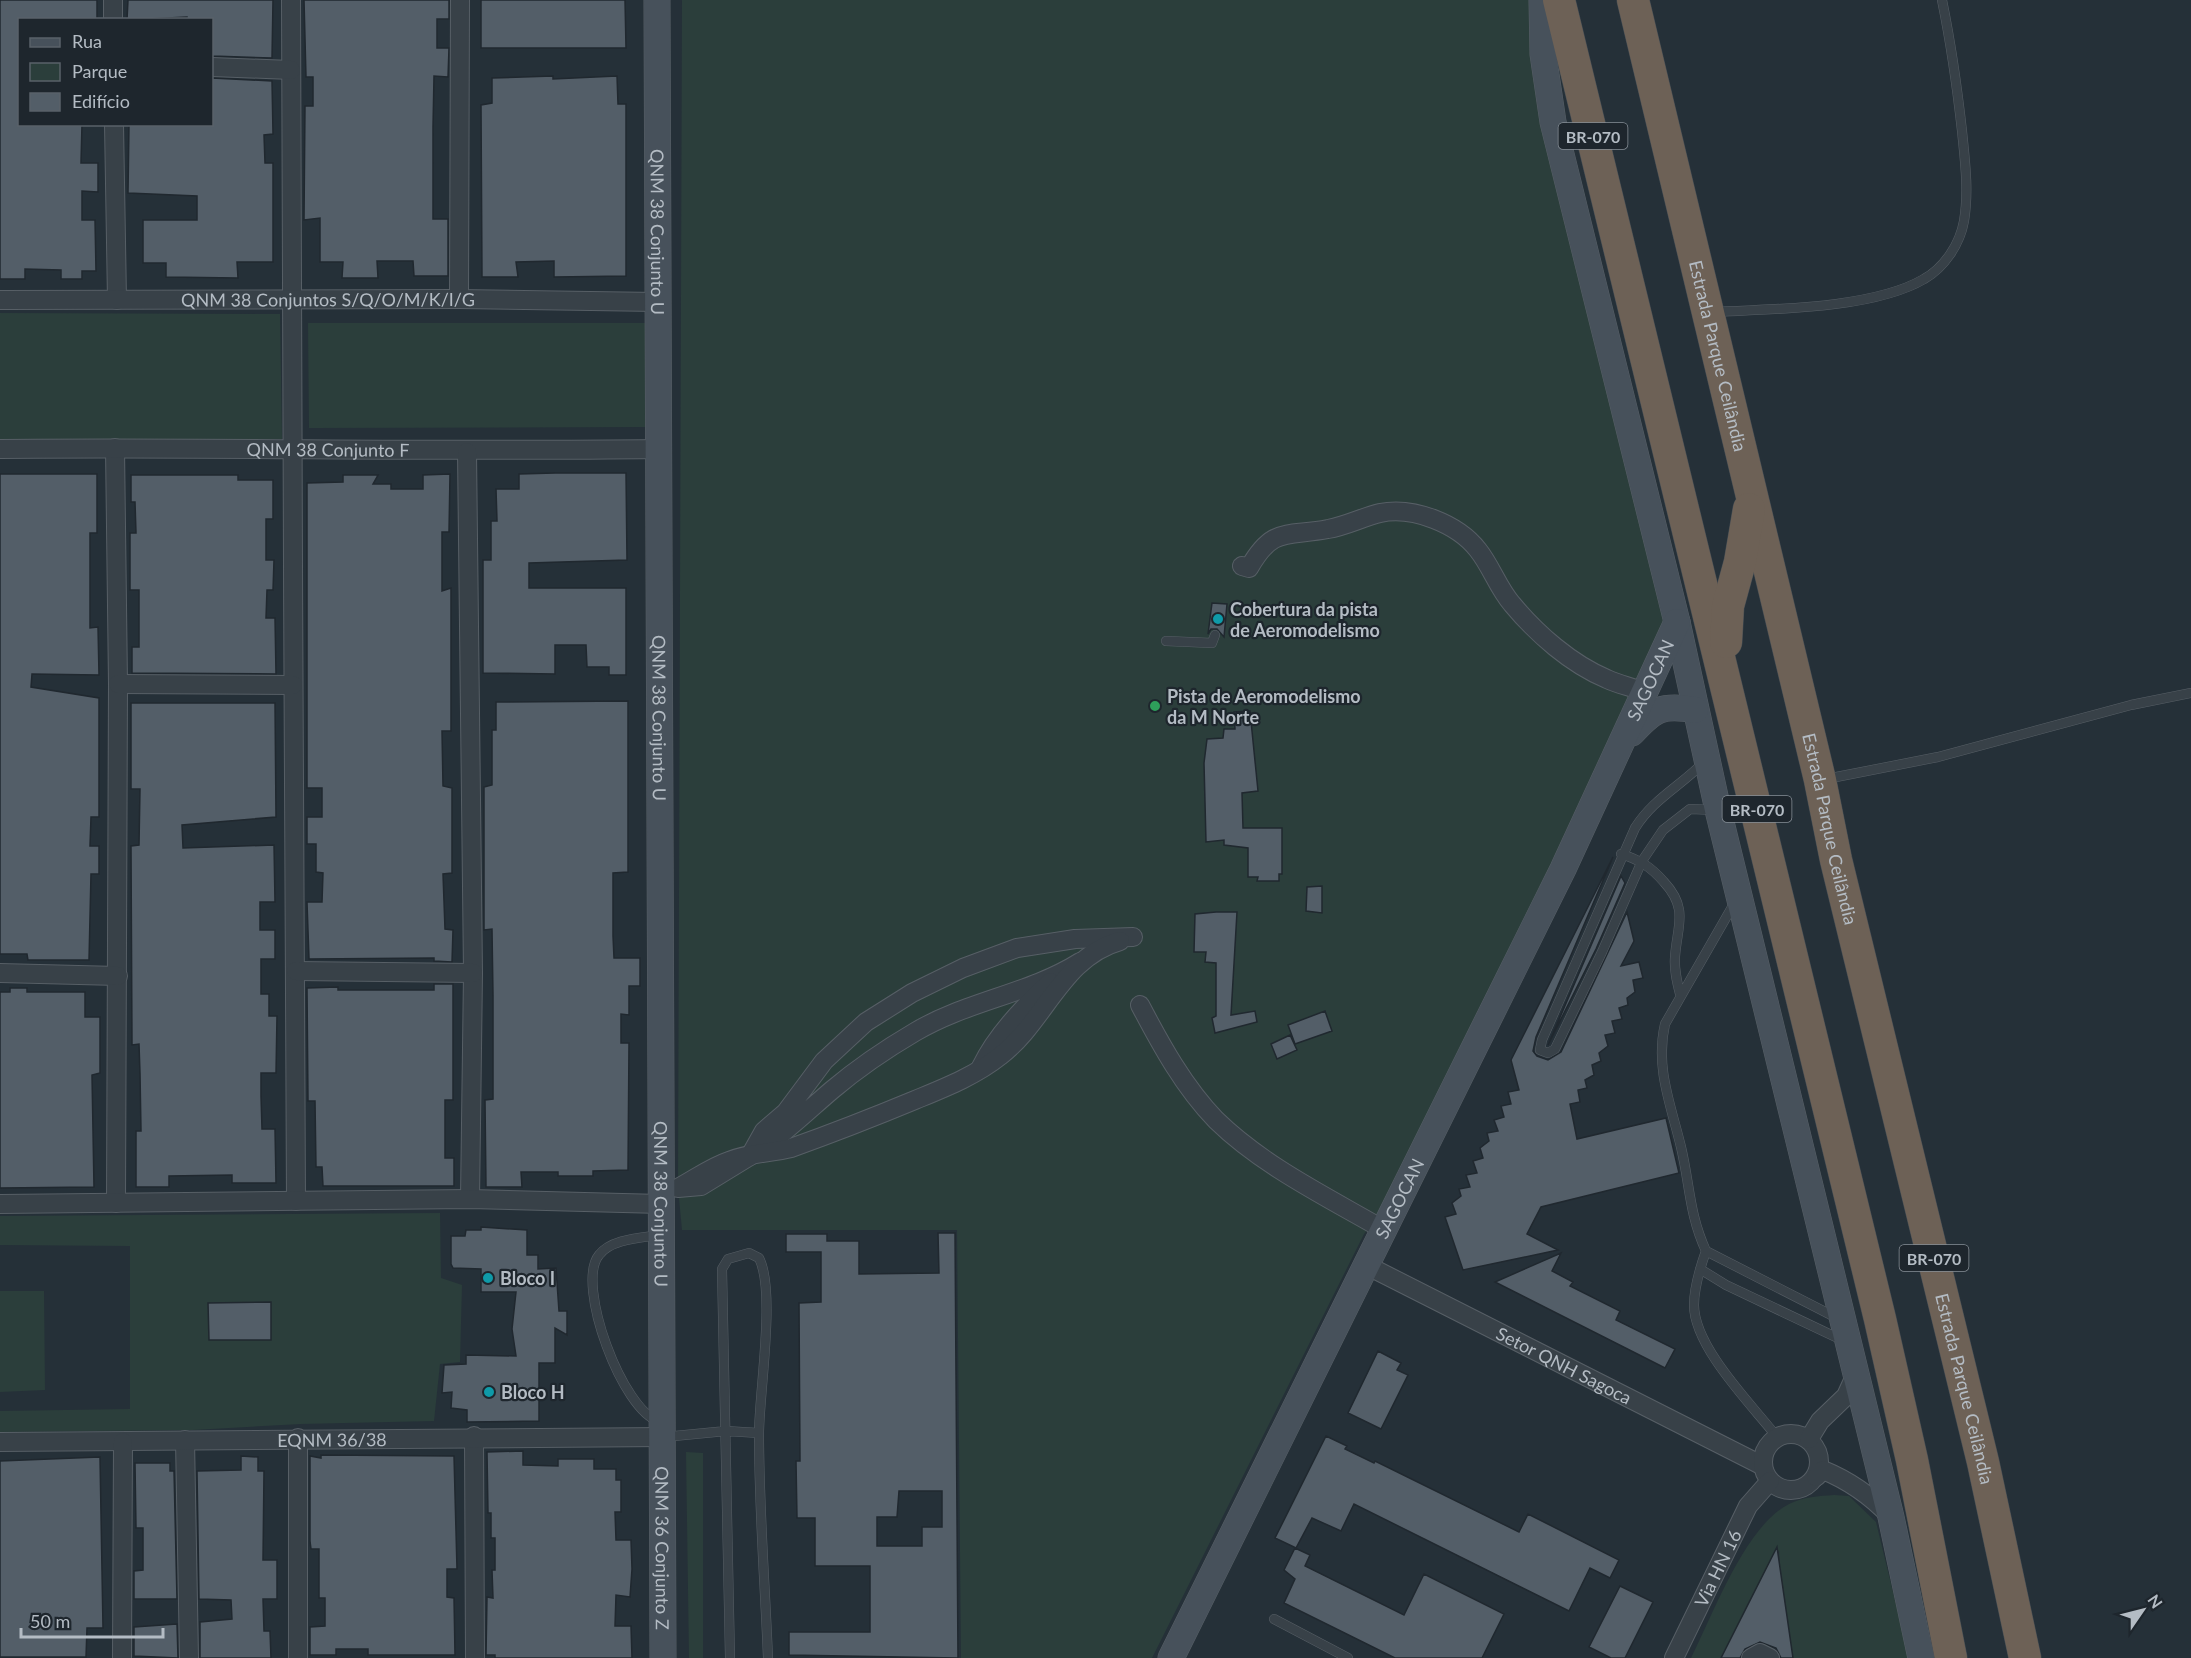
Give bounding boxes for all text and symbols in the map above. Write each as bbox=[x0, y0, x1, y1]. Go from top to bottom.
legend bbox=[18, 18, 213, 126]
text: Rua bbox=[72, 30, 102, 52]
text: Parque bbox=[72, 60, 127, 82]
text: Edifício bbox=[72, 90, 130, 112]
road number: BR-070 bbox=[1558, 123, 1628, 149]
street label: QNM 38 Conjunto U bbox=[647, 149, 669, 315]
street label: Estrada Parque Ceilândia bbox=[1685, 258, 1752, 454]
street label: QNM 38 Conjuntos S/Q/O/M/K/I/G bbox=[181, 288, 475, 311]
street label: QNM 38 Conjunto F bbox=[247, 438, 409, 461]
place label: Cobertura da pista de Aeromodelismo bbox=[1230, 598, 1380, 641]
marker: Cobertura da pista de Aeromodelismo bbox=[1211, 612, 1225, 626]
street label: QNM 38 Conjunto U bbox=[648, 635, 671, 801]
street label: SAGOCAN bbox=[1622, 636, 1678, 724]
place label: Pista de Aeromodelismo da M Norte bbox=[1167, 685, 1361, 728]
marker: Pista de Aeromodelismo da M Norte bbox=[1148, 699, 1162, 713]
street label: Estrada Parque Ceilândia bbox=[1798, 731, 1862, 927]
road number: BR-070 bbox=[1722, 796, 1792, 822]
street label: QNM 38 Conjunto U bbox=[650, 1121, 673, 1287]
street label: SAGOCAN bbox=[1370, 1155, 1428, 1242]
road number: BR-070 bbox=[1900, 1245, 1968, 1271]
place label: Bloco I bbox=[500, 1267, 555, 1289]
marker: Bloco I bbox=[481, 1271, 495, 1285]
street label: Estrada Parque Ceilândia bbox=[1931, 1291, 1998, 1486]
street label: Setor QNH Sagoca bbox=[1493, 1322, 1635, 1409]
place label: Bloco H bbox=[501, 1381, 565, 1403]
marker: Bloco H bbox=[482, 1385, 496, 1399]
street label: EQNM 36/38 bbox=[277, 1428, 387, 1451]
street label: QNM 36 Conjunto Z bbox=[651, 1466, 674, 1630]
street label: Via HN 16 bbox=[1690, 1526, 1746, 1610]
north arrow bbox=[2113, 1580, 2173, 1640]
text: N bbox=[2144, 1591, 2167, 1612]
scale bar bbox=[21, 1601, 164, 1639]
text: 50 m bbox=[30, 1610, 70, 1632]

